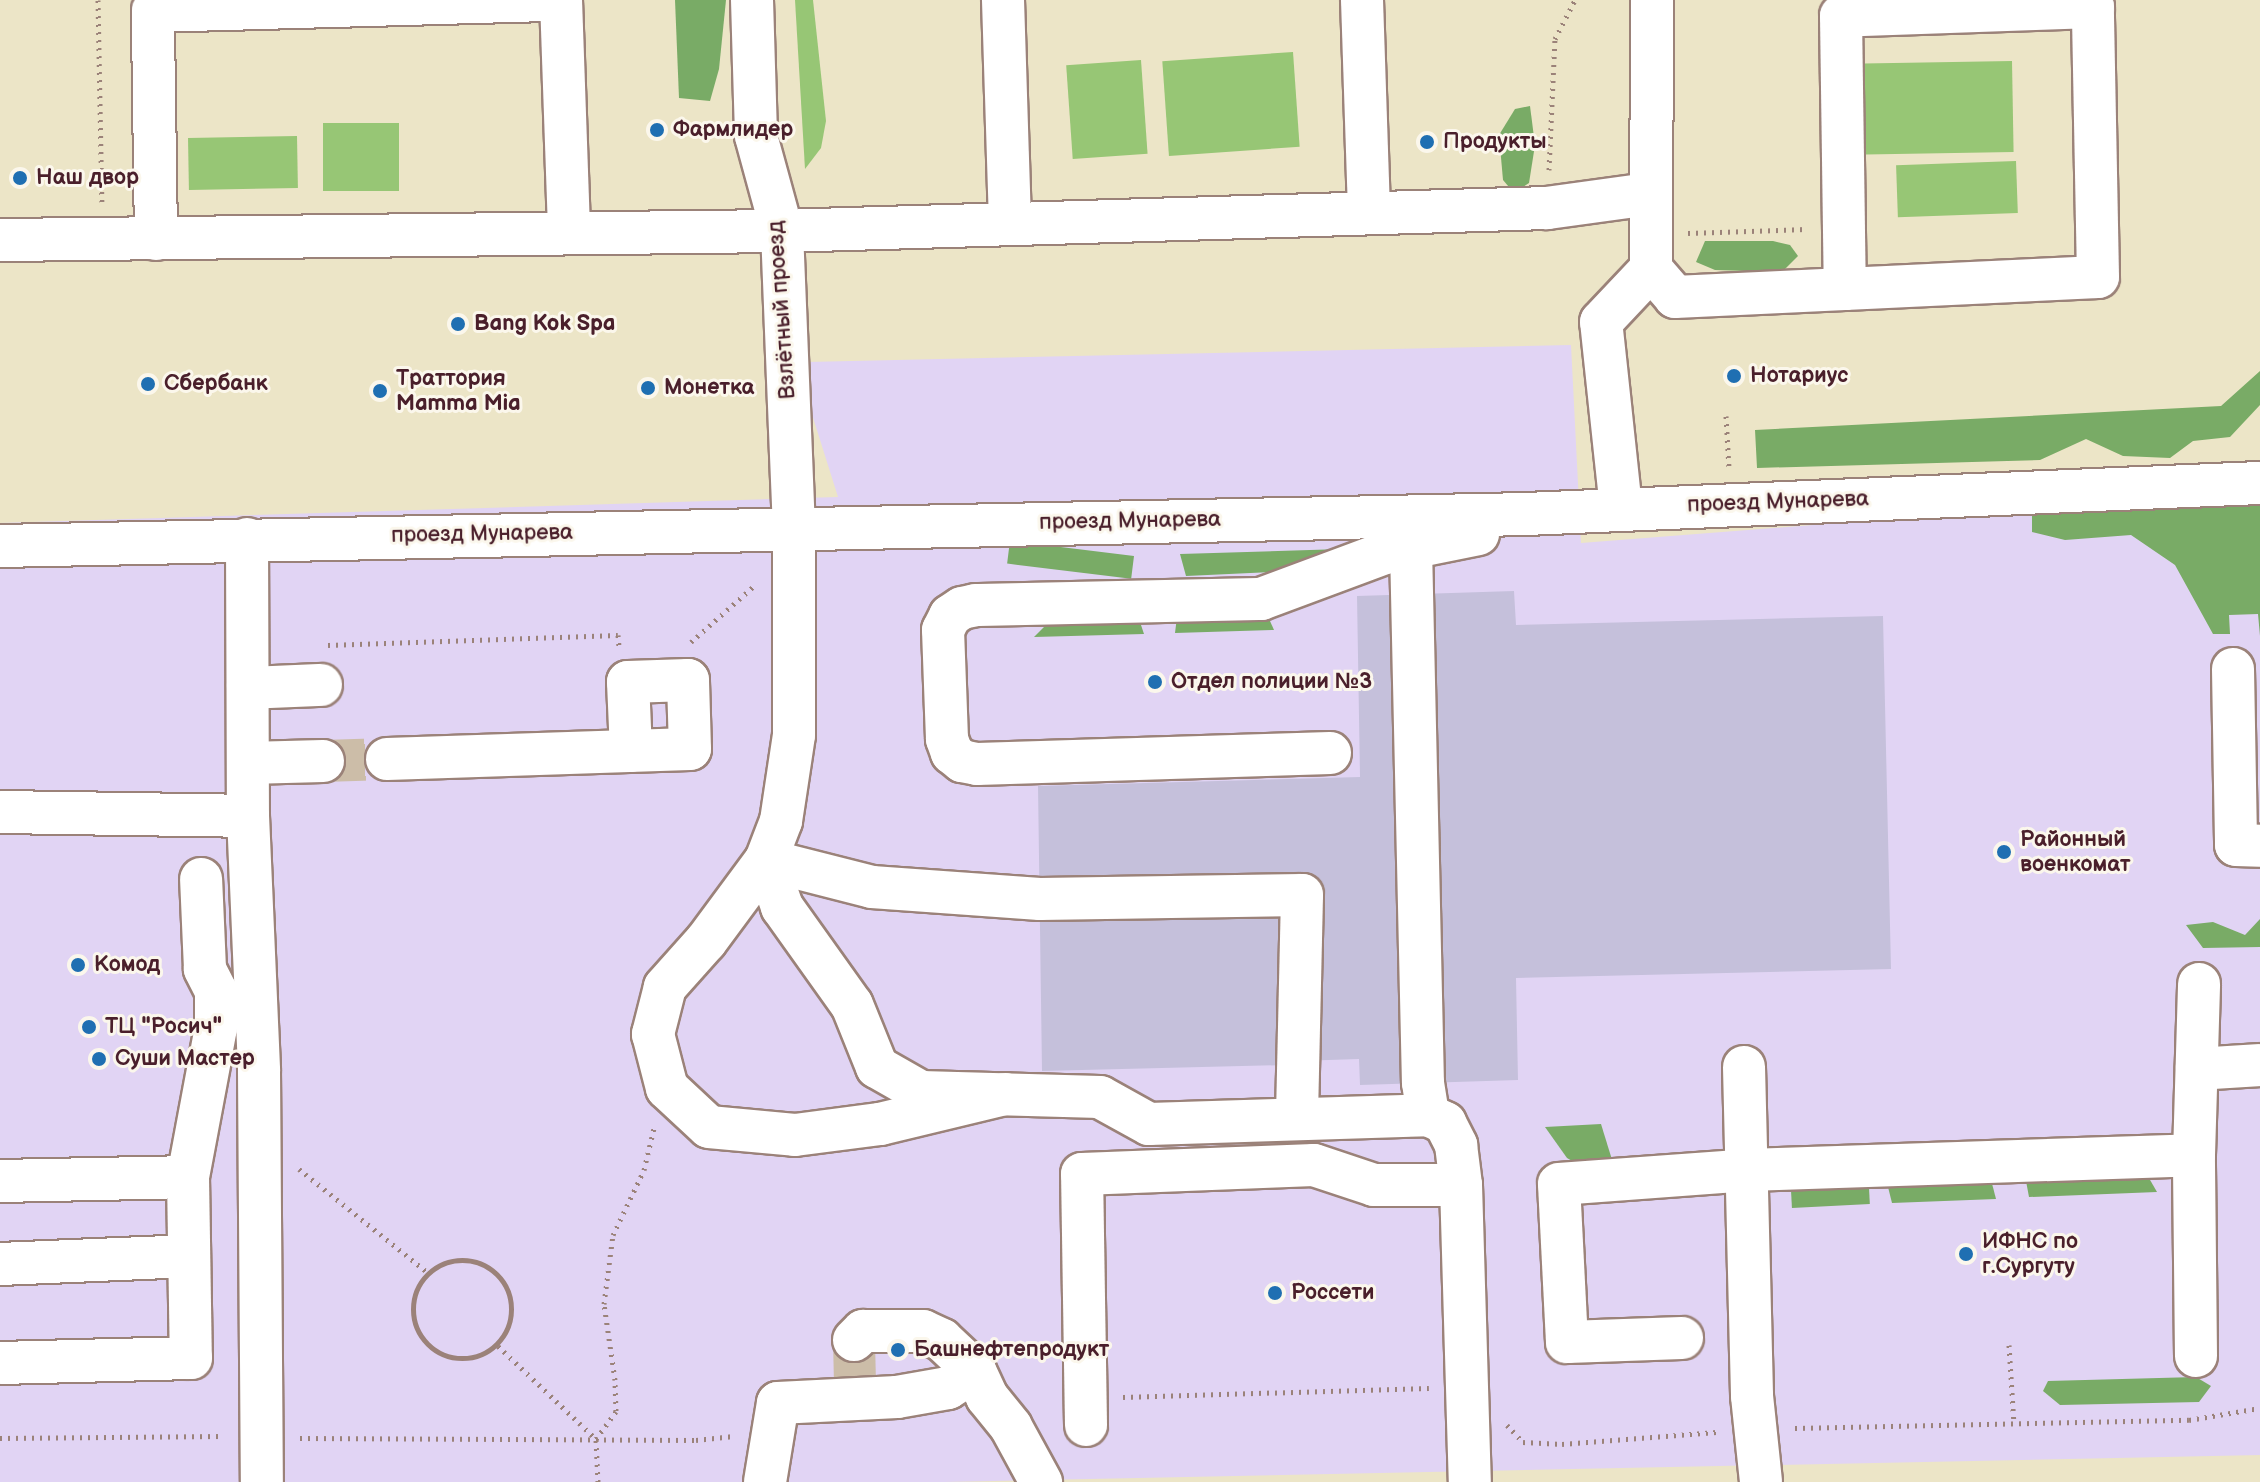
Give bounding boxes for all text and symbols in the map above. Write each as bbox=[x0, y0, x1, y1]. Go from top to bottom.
place label: Фармлидер bbox=[673, 117, 793, 143]
marker: Фармлидер bbox=[648, 121, 666, 139]
place label: Продукты bbox=[1443, 129, 1547, 155]
marker: Продукты bbox=[1418, 133, 1436, 151]
place label: Наш двор bbox=[36, 165, 139, 191]
marker: Наш двор bbox=[11, 169, 29, 187]
street label: Взлётный проезд bbox=[763, 220, 801, 400]
place label: Bang Kok Spa bbox=[474, 311, 615, 337]
marker: Bang Kok Spa bbox=[449, 315, 467, 333]
place label: Нотариус bbox=[1750, 363, 1848, 389]
place label: Траттория Mamma Mia bbox=[396, 365, 521, 416]
marker: Нотариус bbox=[1725, 367, 1743, 385]
place label: Сбербанк bbox=[164, 371, 268, 397]
marker: Сбербанк bbox=[139, 375, 157, 393]
place label: Монетка bbox=[664, 375, 754, 401]
marker: Монетка bbox=[639, 379, 657, 397]
marker: Траттория Mamma Mia bbox=[371, 382, 389, 400]
street label: проезд Мунарева bbox=[1687, 486, 1869, 518]
street label: проезд Мунарева bbox=[1039, 506, 1221, 536]
street label: проезд Мунарева bbox=[391, 519, 573, 549]
place label: Отдел полиции №3 bbox=[1171, 669, 1372, 695]
marker: Отдел полиции №3 bbox=[1146, 673, 1164, 691]
place label: Районный военкомат bbox=[2020, 826, 2131, 878]
marker: Районный военкомат bbox=[1995, 843, 2013, 861]
place label: Комод bbox=[94, 952, 160, 978]
marker: Комод bbox=[69, 956, 87, 974]
place label: ТЦ "Росич" bbox=[105, 1014, 222, 1040]
marker: ТЦ "Росич" bbox=[80, 1018, 98, 1036]
place label: Суши Мастер bbox=[115, 1046, 255, 1072]
marker: Суши Мастер bbox=[90, 1050, 108, 1068]
place label: ИФНС по г.Сургуту bbox=[1982, 1228, 2078, 1280]
marker: ИФНС по г.Сургуту bbox=[1957, 1245, 1975, 1263]
place label: Россети bbox=[1291, 1280, 1374, 1306]
marker: Россети bbox=[1266, 1284, 1284, 1302]
place label: Башнефтепродукт bbox=[914, 1337, 1109, 1363]
marker: Башнефтепродукт bbox=[889, 1341, 907, 1359]

